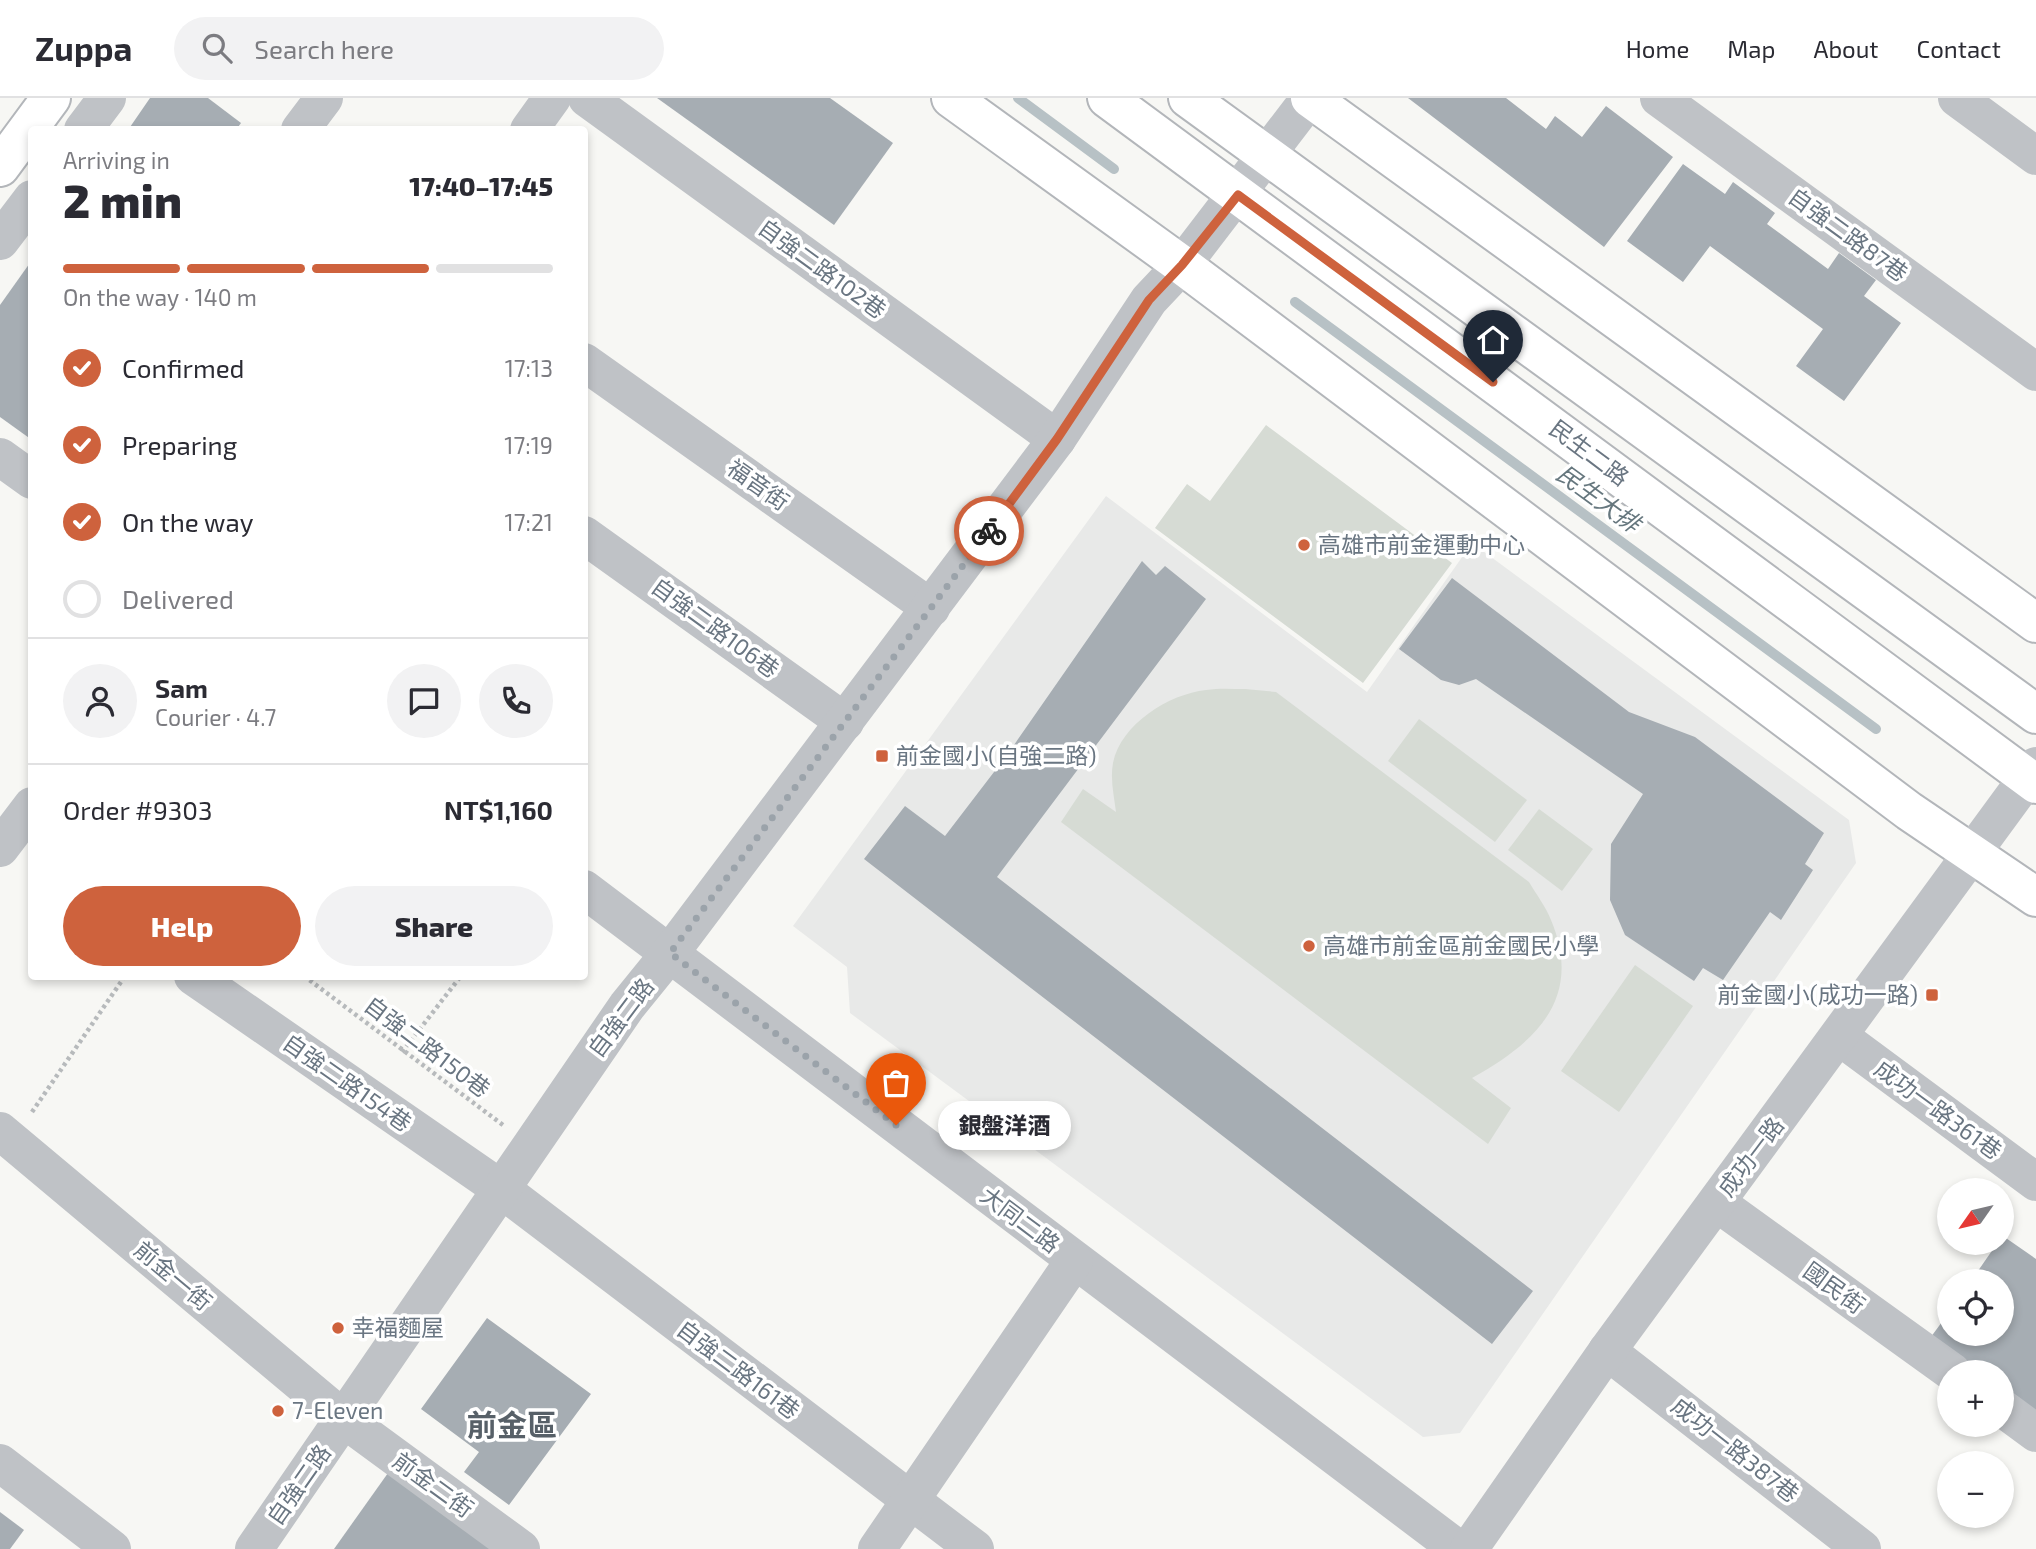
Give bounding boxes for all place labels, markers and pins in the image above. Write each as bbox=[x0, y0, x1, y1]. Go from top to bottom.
pin bbox=[1463, 310, 1523, 382]
place label: 高雄市前金運動中心 bbox=[1318, 530, 1525, 558]
marker: 高雄市前金運動中心 bbox=[1296, 537, 1312, 553]
place label: 前金國小(自強二路) bbox=[896, 741, 1097, 769]
marker: 前金國小(自強二路) bbox=[874, 748, 890, 764]
place label: 高雄市前金區前金國民小學 bbox=[1323, 931, 1599, 959]
marker: 高雄市前金區前金國民小學 bbox=[1301, 938, 1317, 954]
place label: 前金國小(成功一路) bbox=[1717, 980, 1918, 1008]
marker: 前金國小(成功一路) bbox=[1924, 987, 1940, 1003]
pin bbox=[866, 1053, 926, 1125]
callout: 銀盤洋酒 bbox=[938, 1100, 1071, 1150]
place label: 幸福麵屋 bbox=[352, 1313, 444, 1341]
marker: 幸福麵屋 bbox=[330, 1320, 346, 1336]
place label: 7-Eleven bbox=[292, 1396, 383, 1424]
marker: 7-Eleven bbox=[270, 1403, 286, 1419]

